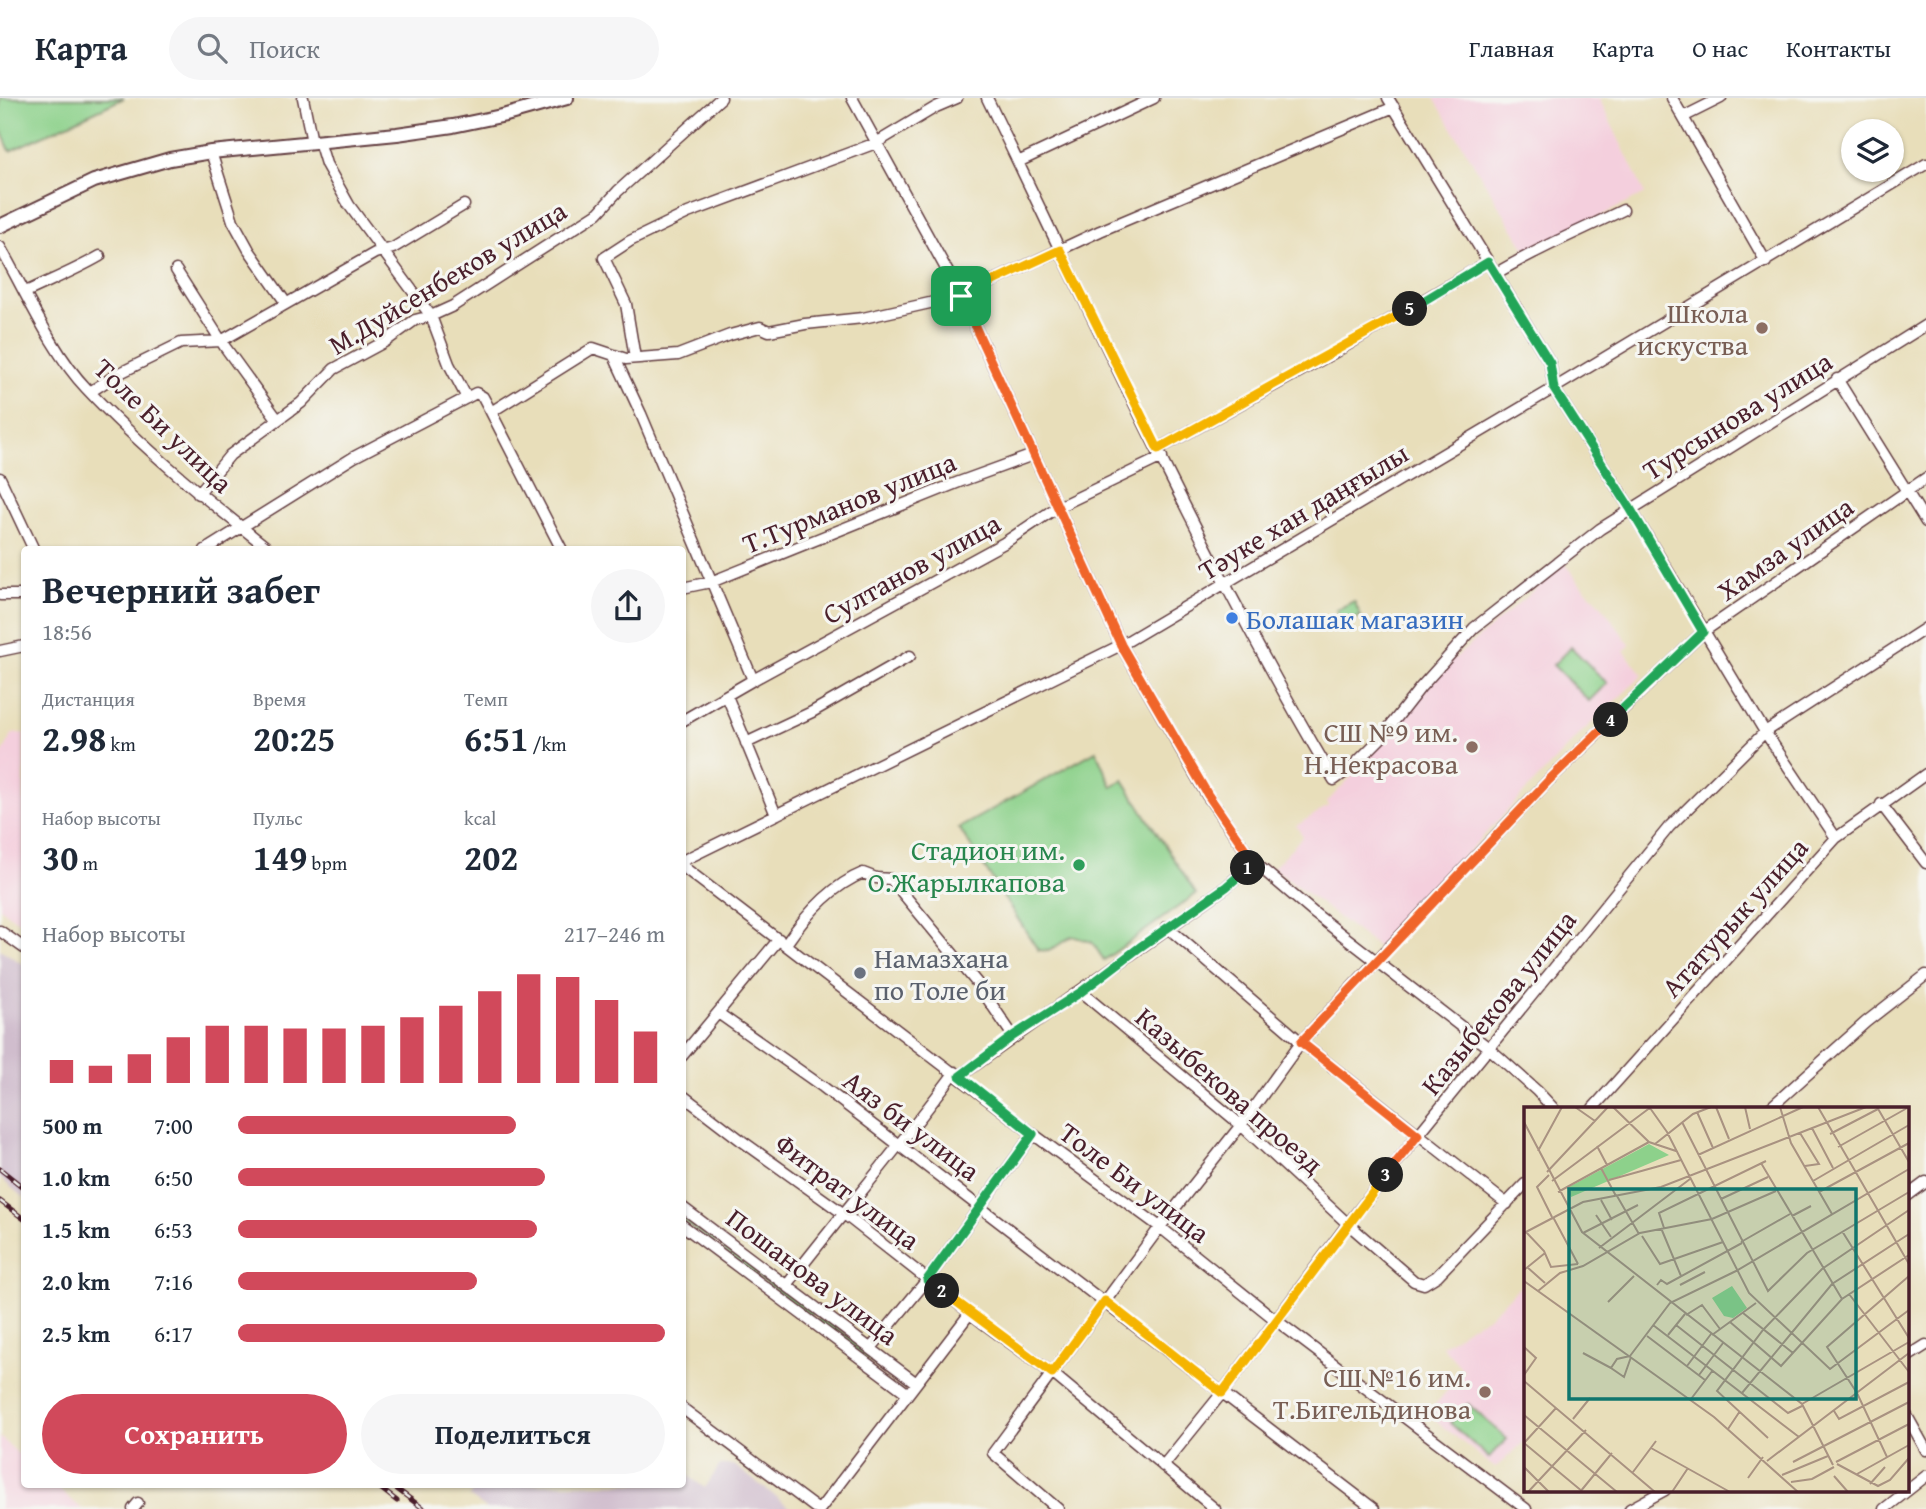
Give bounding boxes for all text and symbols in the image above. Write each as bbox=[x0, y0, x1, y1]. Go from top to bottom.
search box bbox=[169, 17, 659, 80]
text: Карта bbox=[35, 24, 127, 72]
icon: search bbox=[193, 29, 231, 67]
text: Поиск bbox=[249, 29, 320, 68]
text: Главная bbox=[1469, 31, 1554, 66]
text: Карта bbox=[1592, 31, 1654, 66]
text: О нас bbox=[1692, 31, 1748, 66]
text: Контакты bbox=[1786, 31, 1891, 66]
map controls bbox=[1841, 119, 1904, 182]
button: layers bbox=[1841, 119, 1904, 182]
street label: М.Дуйсенбеков улица bbox=[320, 189, 574, 364]
pin bbox=[931, 266, 991, 326]
icon: arrive bbox=[942, 277, 980, 315]
pin: 5 bbox=[1392, 292, 1428, 326]
place label: Школа искуства bbox=[1637, 292, 1749, 365]
text: 5 bbox=[1405, 294, 1414, 322]
marker: Школа искуства bbox=[1754, 320, 1770, 336]
street label: Турсынова улица bbox=[1634, 340, 1840, 490]
street label: Толе Би улица bbox=[85, 348, 243, 502]
street label: Тәуке хан даңғылы bbox=[1190, 432, 1416, 590]
street label: Т.Турманов улица bbox=[736, 440, 962, 563]
street label: Хамза улица bbox=[1709, 486, 1862, 610]
street label: Султанов улица bbox=[815, 502, 1008, 634]
text: Вечерний забег bbox=[42, 561, 320, 617]
button: share bbox=[591, 569, 665, 643]
place label: Болашак магазин bbox=[1246, 598, 1464, 639]
marker: Болашак магазин bbox=[1224, 610, 1240, 626]
text: 18:56 bbox=[42, 615, 92, 648]
text: Дистанция bbox=[42, 685, 135, 713]
text: Время bbox=[253, 685, 306, 713]
text: Темп bbox=[464, 685, 508, 713]
pin: 4 bbox=[1594, 702, 1628, 738]
text: 4 bbox=[1606, 705, 1615, 733]
place label: СШ №9 им. Н.Некрасова bbox=[1304, 711, 1459, 784]
text: 2.98 bbox=[42, 713, 106, 764]
text: 20:25 bbox=[253, 713, 335, 764]
text: 6:51 bbox=[464, 713, 528, 764]
text: km bbox=[106, 730, 136, 758]
text: /km bbox=[528, 730, 567, 758]
marker: СШ №9 им. Н.Некрасова bbox=[1464, 739, 1480, 755]
text: Набор высоты bbox=[42, 804, 161, 832]
text: Пульс bbox=[253, 804, 303, 832]
text: kcal bbox=[464, 804, 496, 832]
street label: Ататурык улица bbox=[1651, 827, 1818, 1006]
place label: Стадион им. О.Жарылкапова bbox=[868, 829, 1066, 902]
text: 30 bbox=[42, 832, 78, 883]
text: 149 bbox=[253, 832, 307, 883]
text: 202 bbox=[464, 832, 518, 883]
text: m bbox=[78, 849, 98, 877]
text: bpm bbox=[307, 849, 347, 877]
pin: 1 bbox=[1230, 850, 1266, 886]
text: 1 bbox=[1243, 853, 1252, 881]
marker: Стадион им. О.Жарылкапова bbox=[1071, 857, 1087, 873]
street label: Казыбекова улица bbox=[1410, 900, 1586, 1103]
text: Набор высоты bbox=[42, 917, 186, 950]
text: 217–246 m bbox=[564, 917, 665, 950]
place label: Намазхана по Толе би bbox=[874, 937, 1009, 1010]
marker: Намазхана по Толе би bbox=[852, 965, 868, 981]
street label: Казыбекова проезд bbox=[1127, 997, 1333, 1183]
street label: Аяз би улица bbox=[835, 1060, 990, 1191]
inset map bbox=[1524, 1107, 1909, 1492]
text: 500 m bbox=[42, 1109, 103, 1142]
text: 7:00 bbox=[154, 1109, 193, 1142]
street label: Толе Би улица bbox=[1051, 1112, 1219, 1253]
street label: Фитрат улица bbox=[767, 1123, 930, 1260]
pin: 3 bbox=[1368, 1158, 1404, 1192]
text: 3 bbox=[1381, 1160, 1390, 1188]
text: 1.0 km bbox=[42, 1161, 110, 1194]
text: 6:50 bbox=[154, 1161, 193, 1194]
street label: Пошанова улица bbox=[718, 1198, 908, 1355]
text: 1.5 km bbox=[42, 1213, 110, 1246]
text: 6:53 bbox=[154, 1213, 193, 1246]
text: 2.0 km bbox=[42, 1265, 110, 1298]
text: 7:16 bbox=[154, 1265, 193, 1298]
pin: 2 bbox=[925, 1274, 960, 1308]
text: 2 bbox=[937, 1276, 946, 1304]
text: 2.5 km bbox=[42, 1317, 110, 1350]
text: 6:17 bbox=[154, 1317, 193, 1350]
place label: СШ №16 им. Т.Бигельдинова bbox=[1273, 1356, 1472, 1429]
marker: СШ №16 им. Т.Бигельдинова bbox=[1477, 1384, 1493, 1400]
button: Сохранить bbox=[42, 1394, 347, 1474]
button: Поделиться bbox=[361, 1394, 665, 1474]

